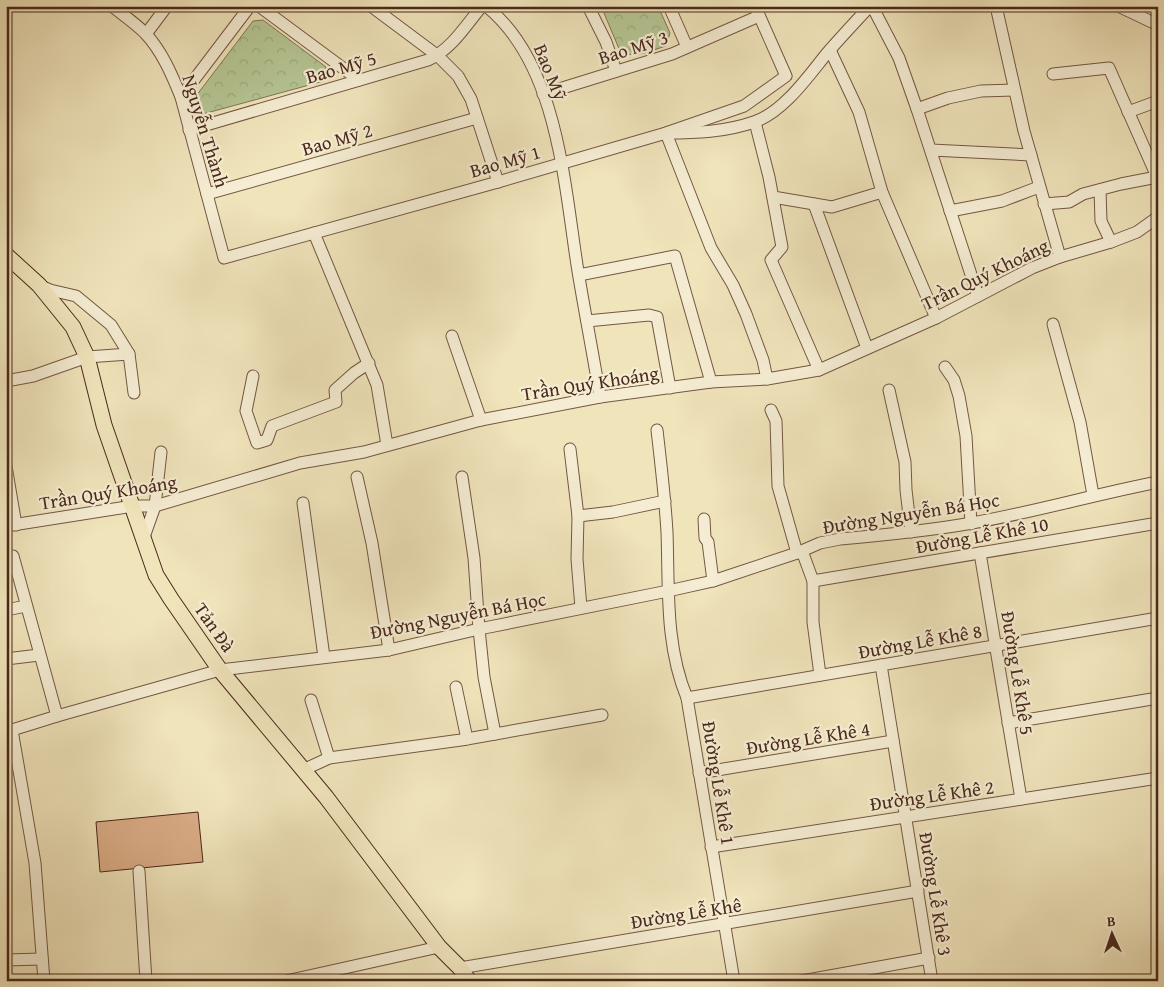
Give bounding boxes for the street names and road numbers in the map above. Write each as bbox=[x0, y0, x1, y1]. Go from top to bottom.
street label: Bao Mỹ 3 bbox=[594, 23, 672, 71]
street label: Bao Mỹ bbox=[527, 40, 575, 105]
street label: Bao Mỹ 5 bbox=[303, 44, 379, 90]
street label: Nguyễn Thành bbox=[176, 71, 237, 191]
street label: Bao Mỹ 2 bbox=[299, 116, 375, 162]
street label: Bao Mỹ 1 bbox=[467, 138, 543, 184]
street label: Trần Quý Khoáng bbox=[917, 231, 1054, 317]
street label: Trần Quý Khoáng bbox=[519, 358, 661, 408]
street label: Trần Quý Khoáng bbox=[37, 467, 179, 517]
street label: Đường Nguyễn Bá Học bbox=[821, 485, 1001, 541]
street label: Đường Lễ Khê 10 bbox=[914, 510, 1050, 560]
street label: Đường Nguyễn Bá Học bbox=[368, 584, 548, 646]
street label: Tản Đà bbox=[188, 596, 242, 658]
street label: Đường Lễ Khê 5 bbox=[994, 609, 1042, 737]
street label: Đường Lễ Khê 8 bbox=[856, 616, 984, 666]
street label: Đường Lễ Khê 4 bbox=[744, 714, 872, 762]
street label: Đường Lễ Khê 1 bbox=[695, 719, 743, 847]
street label: Đường Lễ Khê 2 bbox=[868, 772, 996, 818]
street label: Đường Lễ Khê 3 bbox=[912, 830, 960, 958]
street label: Đường Lễ Khê bbox=[629, 890, 743, 936]

